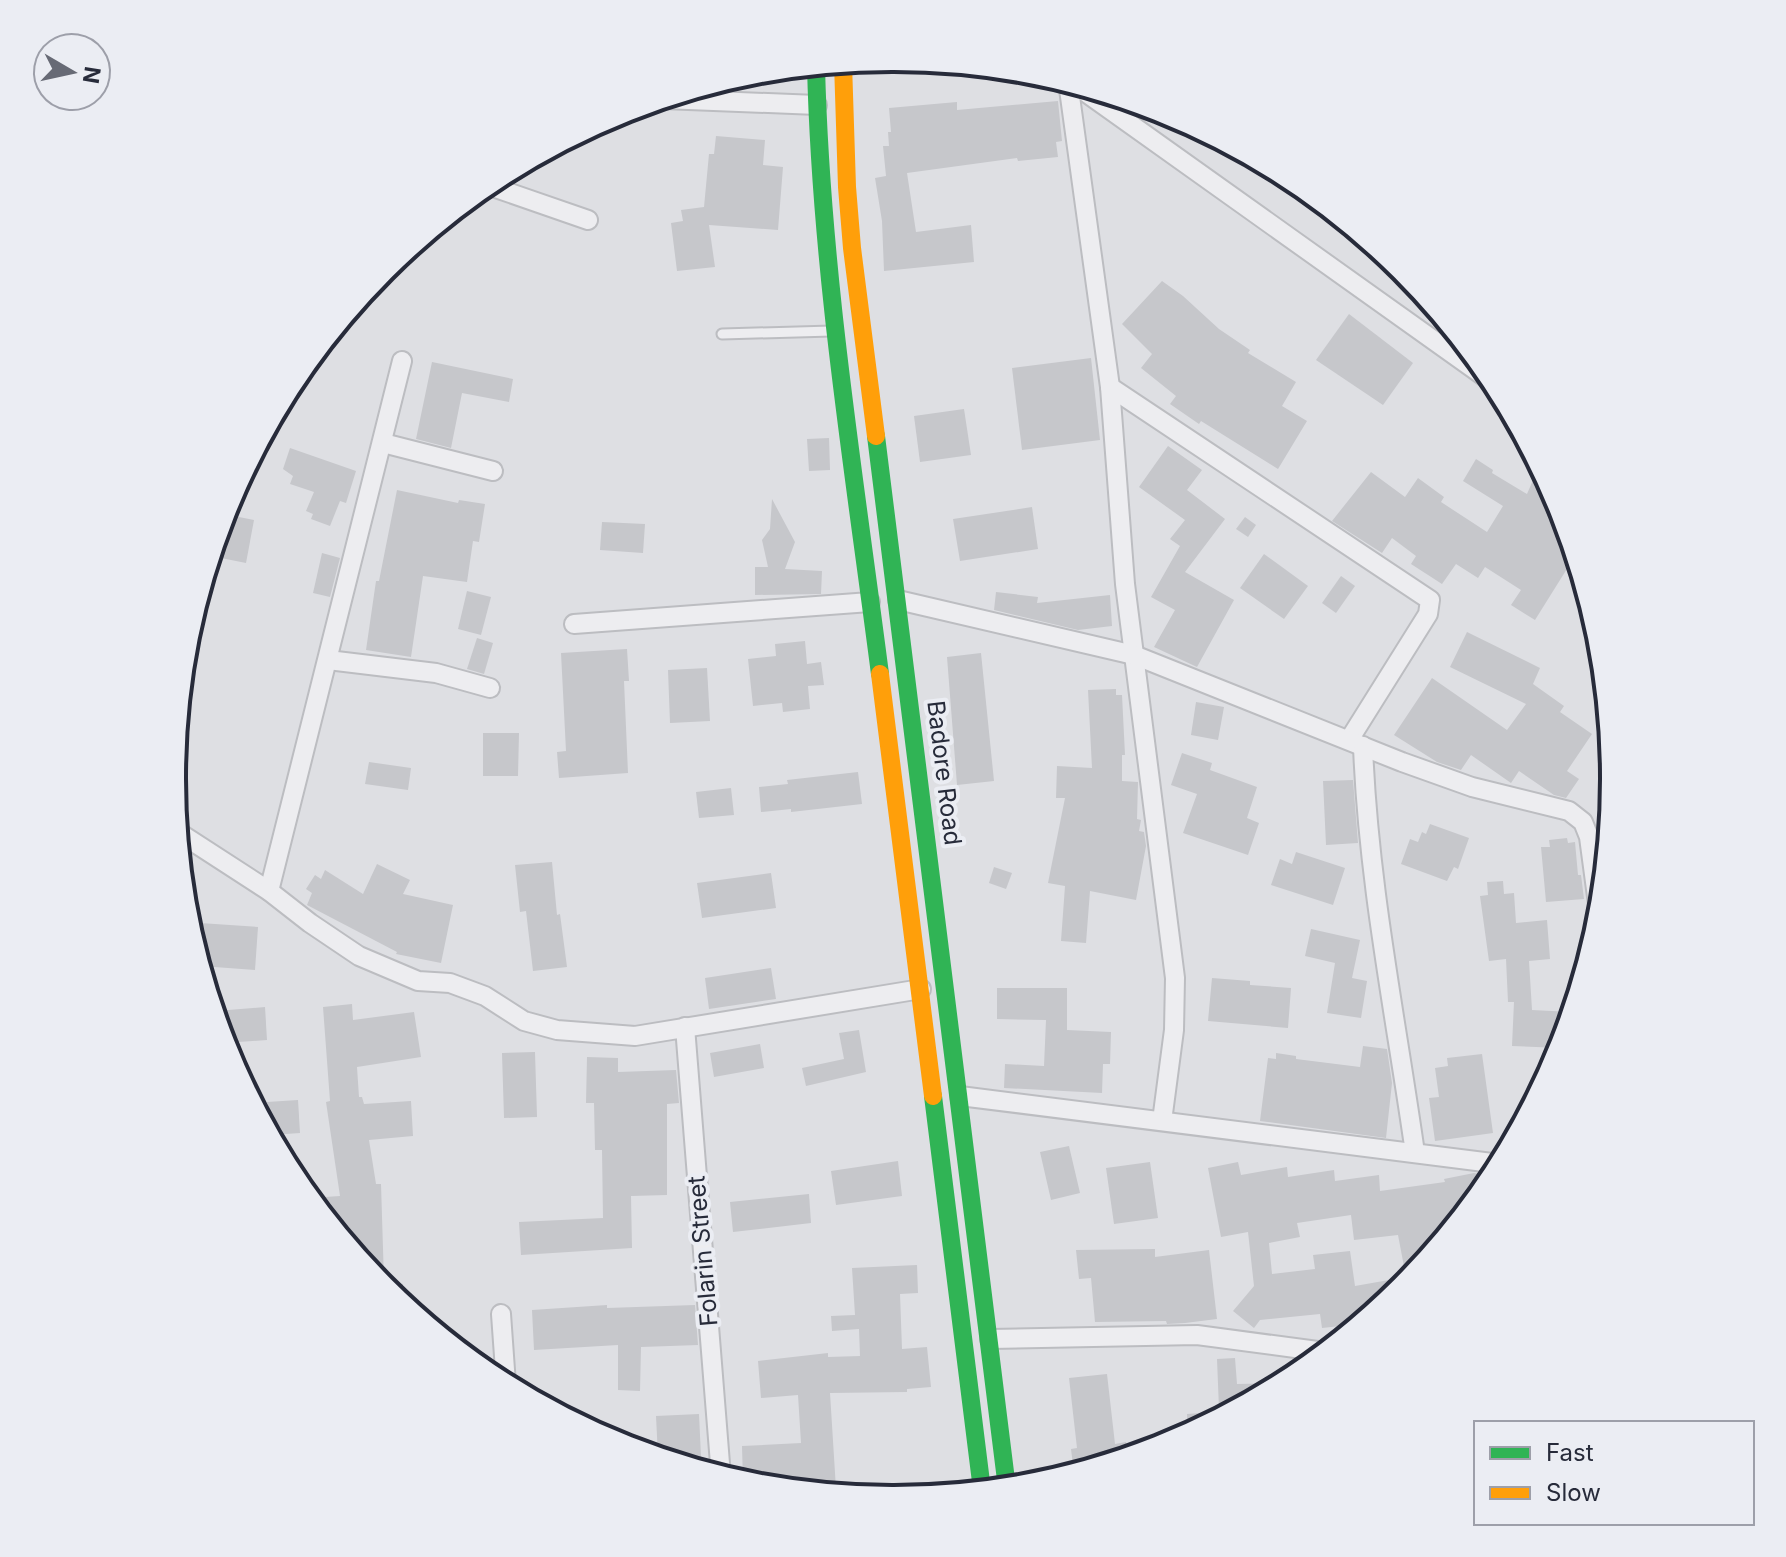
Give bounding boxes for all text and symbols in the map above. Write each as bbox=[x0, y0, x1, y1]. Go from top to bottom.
north arrow bbox=[32, 32, 112, 112]
text: N bbox=[78, 65, 106, 85]
street label: Badore Road bbox=[921, 699, 968, 847]
street label: Folarin Street bbox=[681, 1175, 724, 1327]
legend bbox=[1474, 1421, 1754, 1525]
text: Fast bbox=[1546, 1438, 1594, 1467]
text: Slow bbox=[1546, 1478, 1601, 1507]

